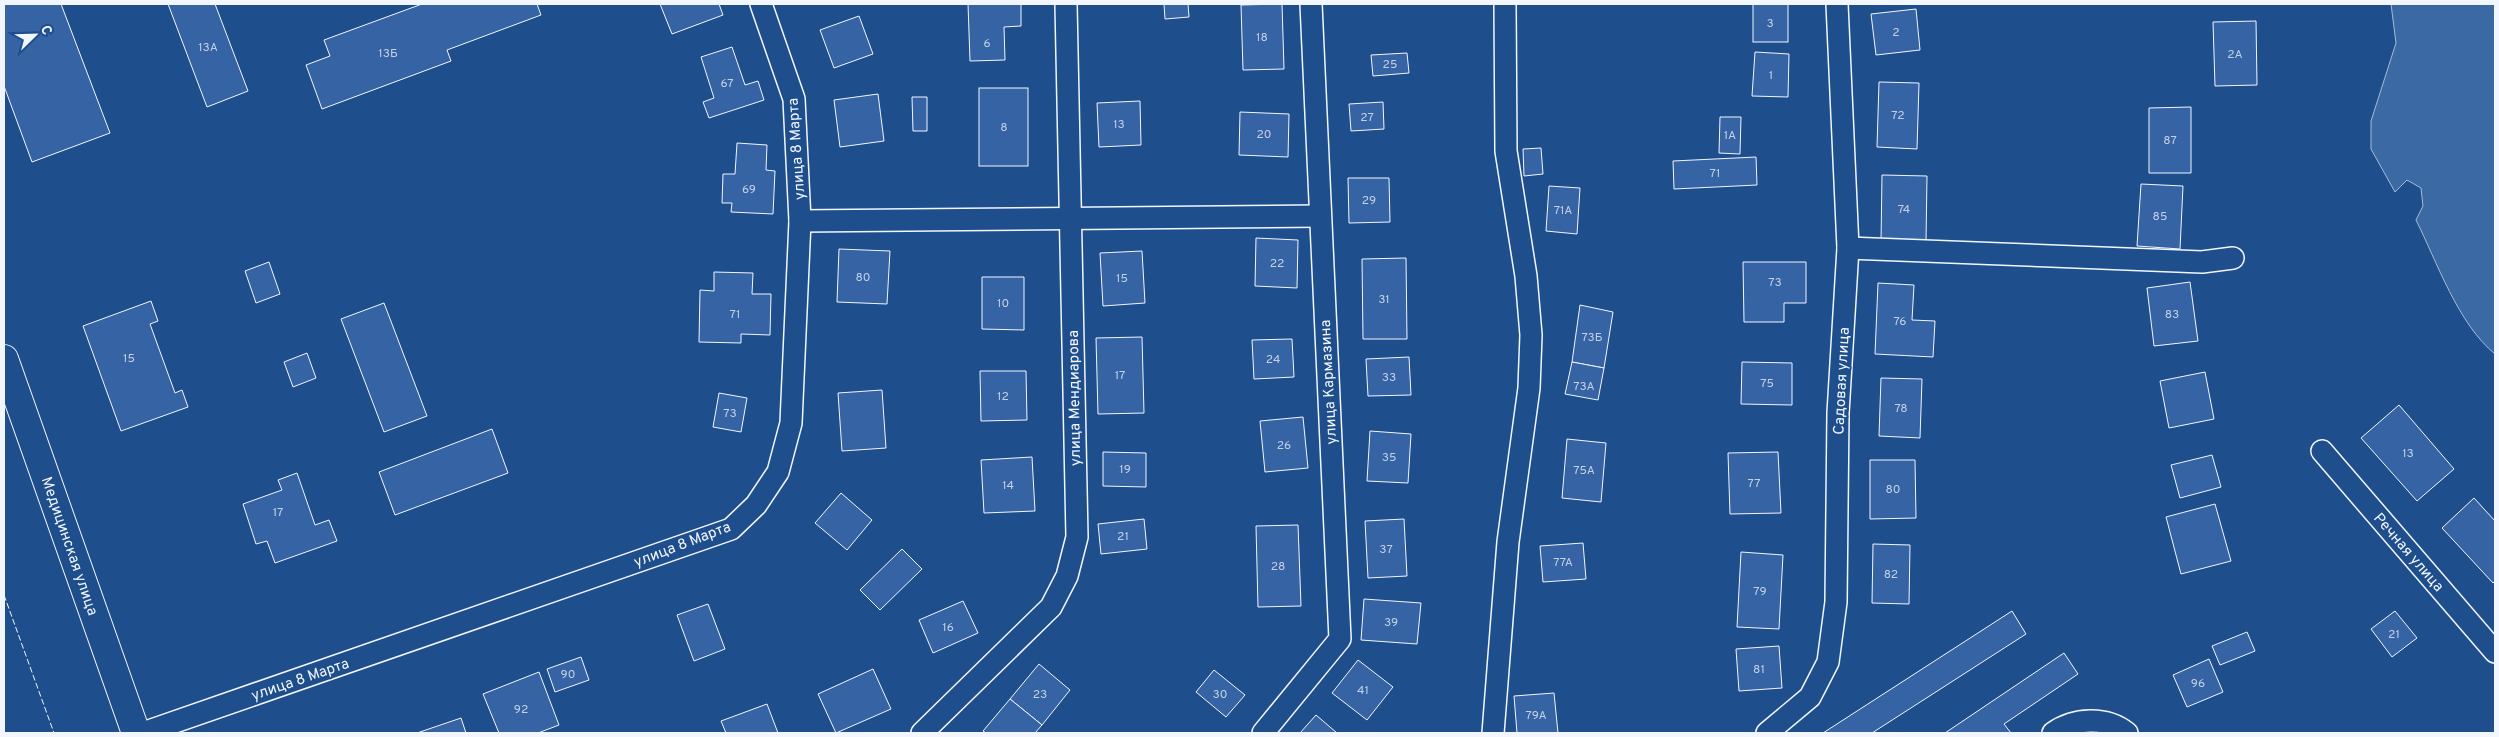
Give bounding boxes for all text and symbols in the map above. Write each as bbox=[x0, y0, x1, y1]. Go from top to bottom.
north arrow bbox=[10, 10, 60, 60]
house number: 3 bbox=[1766, 16, 1774, 32]
text: С bbox=[36, 23, 55, 38]
house number: 2 bbox=[1892, 25, 1900, 41]
house number: 18 bbox=[1256, 30, 1268, 46]
house number: 6 bbox=[983, 36, 991, 52]
house number: 13А bbox=[198, 40, 218, 56]
house number: 13Б bbox=[378, 46, 398, 62]
house number: 2А bbox=[2227, 47, 2243, 63]
house number: 25 bbox=[1383, 57, 1397, 73]
house number: 1 bbox=[1769, 68, 1773, 84]
house number: 67 bbox=[720, 76, 734, 92]
street label: улица 8 Марта bbox=[784, 97, 811, 201]
house number: 72 bbox=[1891, 108, 1905, 124]
house number: 27 bbox=[1360, 110, 1374, 126]
house number: 13 bbox=[1113, 117, 1125, 133]
house number: 8 bbox=[1000, 120, 1008, 136]
house number: 20 bbox=[1256, 127, 1272, 143]
house number: 1А bbox=[1724, 128, 1736, 144]
house number: 87 bbox=[2163, 133, 2177, 149]
house number: 71 bbox=[1710, 166, 1720, 182]
house number: 69 bbox=[742, 182, 756, 198]
house number: 29 bbox=[1362, 193, 1376, 209]
house number: 74 bbox=[1898, 202, 1910, 218]
house number: 71А bbox=[1554, 203, 1572, 219]
house number: 85 bbox=[2153, 209, 2167, 225]
house number: 22 bbox=[1270, 256, 1284, 272]
house number: 80 bbox=[856, 270, 870, 286]
house number: 15 bbox=[1116, 271, 1128, 287]
house number: 73 bbox=[1768, 275, 1782, 291]
house number: 31 bbox=[1378, 292, 1390, 308]
house number: 10 bbox=[997, 296, 1009, 312]
house number: 71 bbox=[730, 307, 740, 323]
house number: 83 bbox=[2165, 307, 2179, 323]
house number: 76 bbox=[1894, 314, 1906, 330]
street label: улица Кармазина bbox=[1317, 319, 1342, 445]
street label: Садовая улица bbox=[1830, 327, 1855, 435]
street label: улица Мендиарова bbox=[1065, 330, 1086, 466]
house number: 73Б bbox=[1581, 330, 1603, 346]
house number: 15 bbox=[123, 351, 135, 367]
house number: 24 bbox=[1266, 352, 1280, 368]
house number: 17 bbox=[1115, 368, 1125, 384]
house number: 33 bbox=[1382, 370, 1396, 386]
house number: 75 bbox=[1760, 376, 1774, 392]
house number: 73А bbox=[1573, 379, 1595, 395]
house number: 12 bbox=[997, 389, 1009, 405]
house number: 78 bbox=[1894, 401, 1908, 417]
house number: 73 bbox=[723, 406, 737, 422]
house number: 26 bbox=[1277, 438, 1291, 454]
house number: 13 bbox=[2402, 446, 2414, 462]
house number: 35 bbox=[1382, 450, 1396, 466]
house number: 19 bbox=[1119, 462, 1131, 478]
house number: 75А bbox=[1573, 463, 1595, 479]
street label: Медицинская улица bbox=[36, 475, 101, 618]
house number: 77 bbox=[1748, 476, 1760, 492]
house number: 14 bbox=[1002, 478, 1014, 494]
house number: 80 bbox=[1886, 482, 1900, 498]
house number: 17 bbox=[273, 505, 283, 521]
street label: Речная улица bbox=[2368, 510, 2447, 596]
street label: улица 8 Марта bbox=[631, 518, 734, 573]
house number: 21 bbox=[1117, 529, 1129, 545]
house number: 37 bbox=[1379, 542, 1393, 558]
house number: 77А bbox=[1553, 555, 1573, 571]
house number: 28 bbox=[1271, 559, 1285, 575]
house number: 82 bbox=[1884, 567, 1898, 583]
house number: 79 bbox=[1753, 584, 1767, 600]
house number: 39 bbox=[1384, 615, 1398, 631]
house number: 16 bbox=[942, 620, 954, 636]
house number: 21 bbox=[2388, 627, 2400, 643]
street label: улица 8 Марта bbox=[249, 655, 352, 706]
house number: 81 bbox=[1753, 662, 1765, 678]
house number: 90 bbox=[561, 667, 575, 683]
house number: 96 bbox=[2191, 676, 2205, 692]
house number: 41 bbox=[1357, 683, 1369, 699]
house number: 23 bbox=[1033, 687, 1047, 703]
house number: 30 bbox=[1213, 687, 1227, 703]
house number: 92 bbox=[514, 702, 528, 718]
house number: 79А bbox=[1525, 708, 1547, 724]

